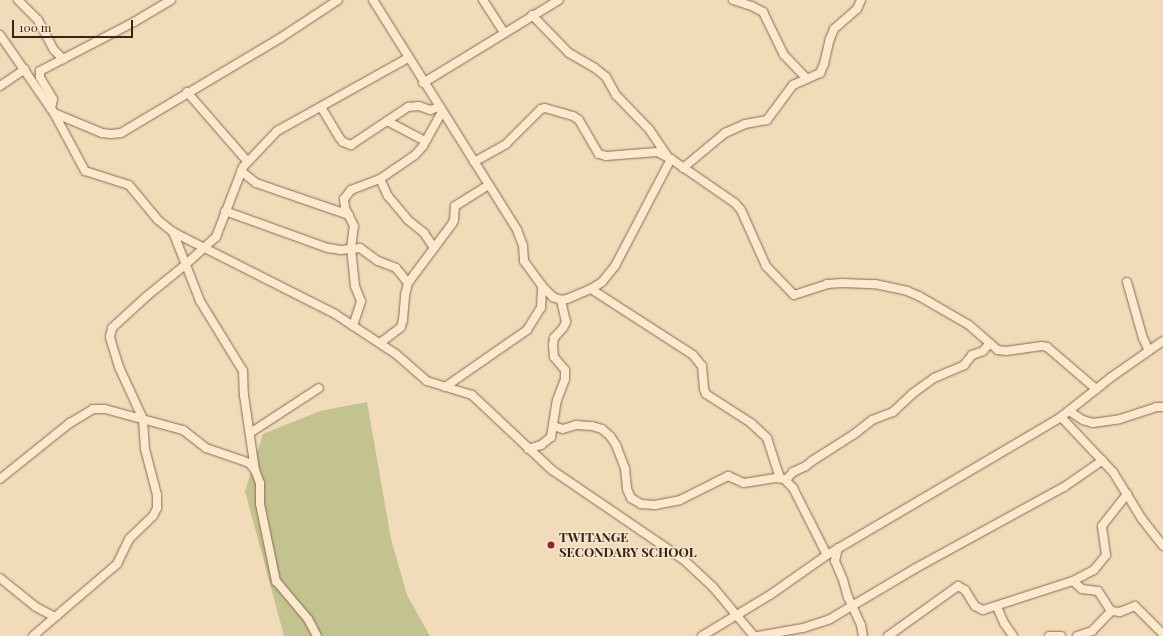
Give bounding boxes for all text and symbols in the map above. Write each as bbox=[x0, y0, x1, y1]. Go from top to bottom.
scale bar bbox=[14, 12, 135, 38]
text: 100 m bbox=[19, 19, 51, 35]
place label: TWITANGE SECONDARY SCHOOL bbox=[559, 530, 697, 561]
marker: TWITANGE SECONDARY SCHOOL bbox=[546, 540, 556, 550]

